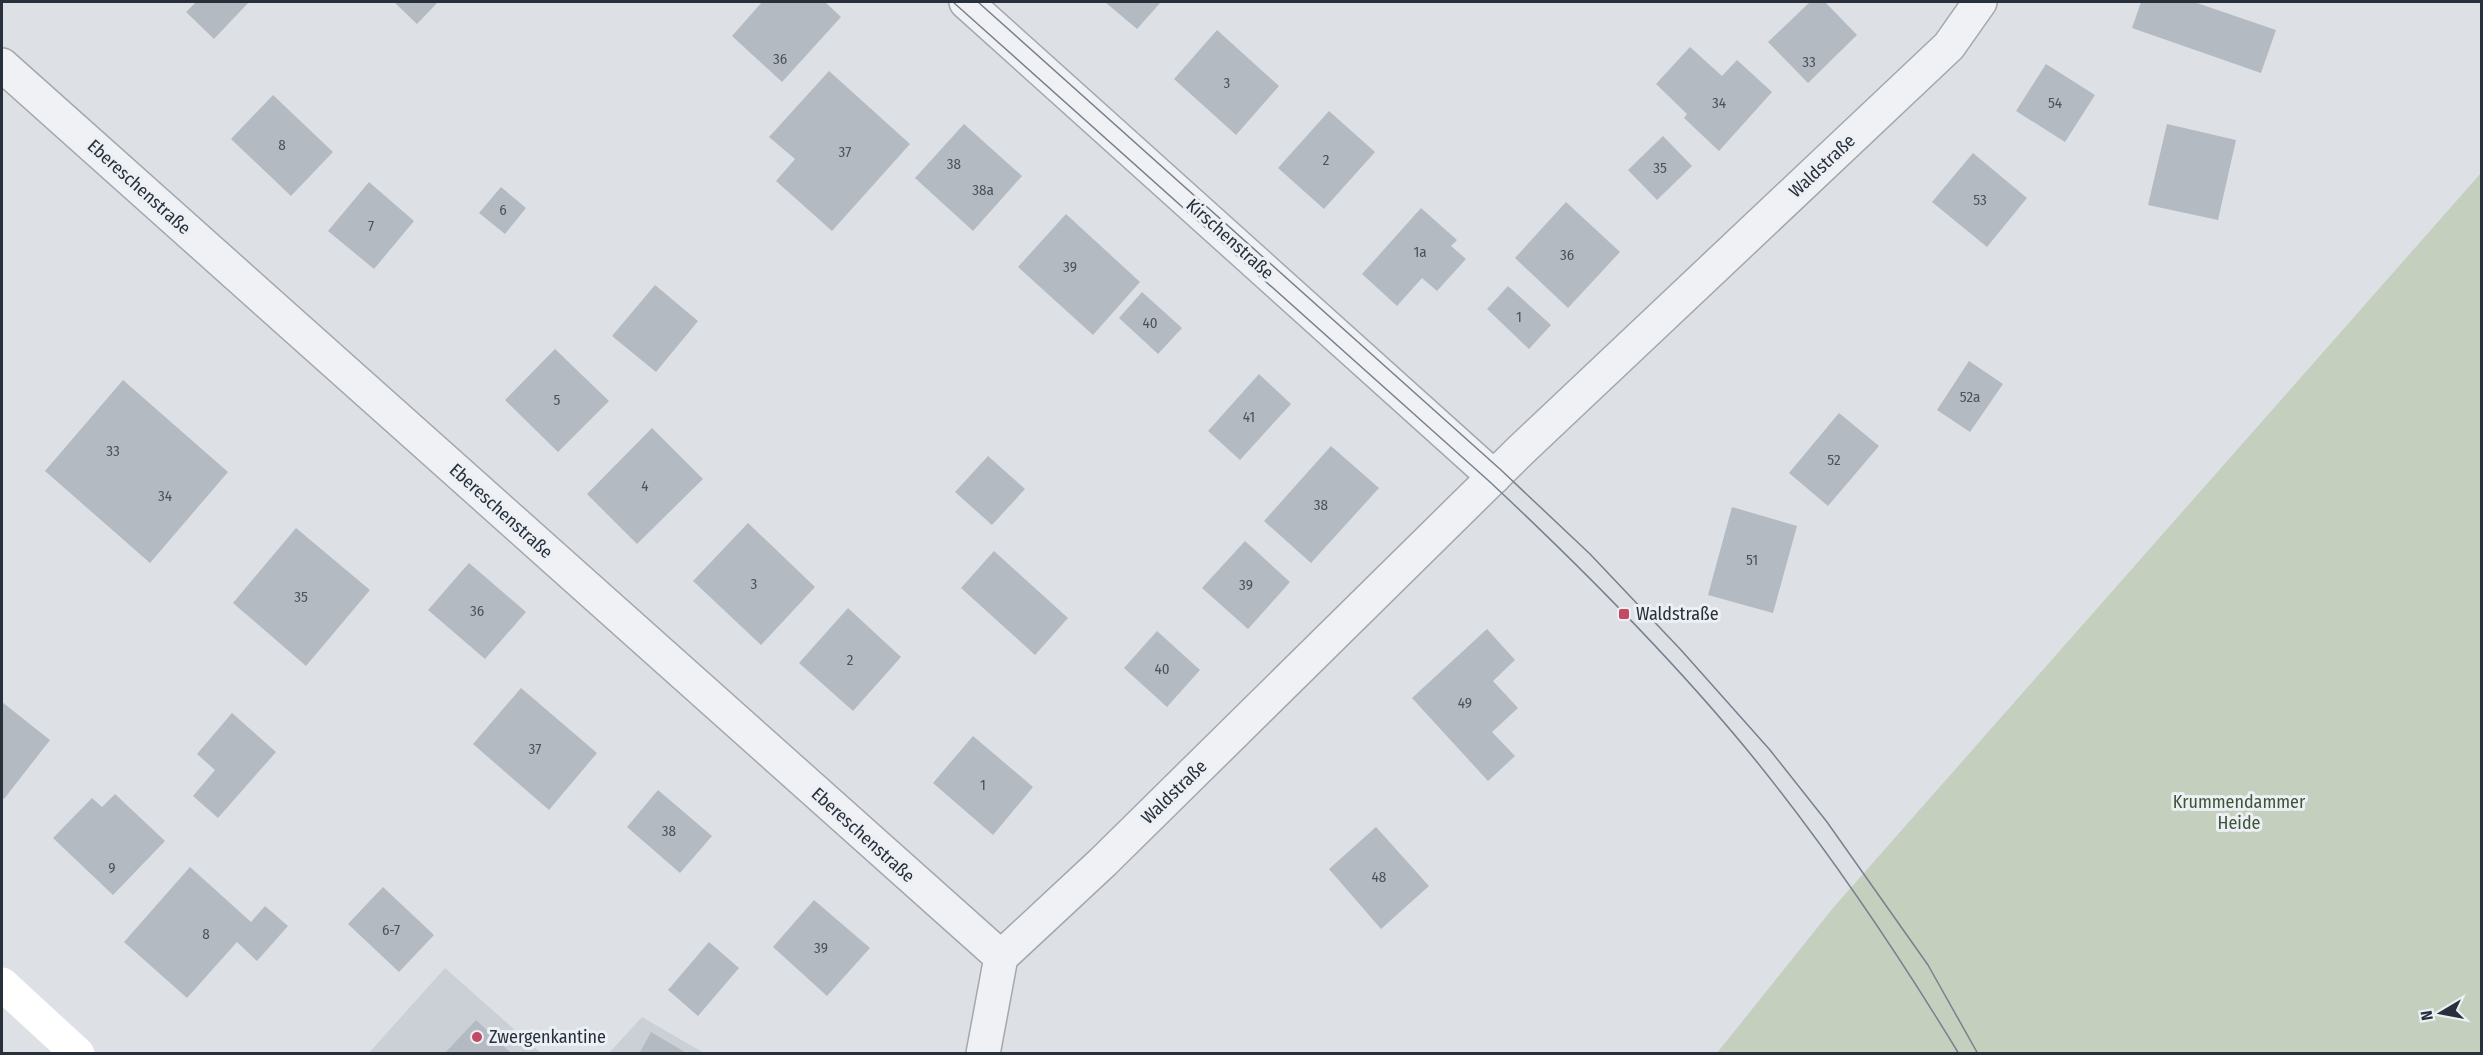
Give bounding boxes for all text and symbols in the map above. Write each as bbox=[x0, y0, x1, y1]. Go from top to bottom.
house number: 36 bbox=[773, 50, 787, 68]
house number: 33 bbox=[1802, 53, 1816, 71]
house number: 3 bbox=[1224, 74, 1231, 92]
house number: 34 bbox=[1712, 94, 1726, 112]
house number: 54 bbox=[2048, 94, 2062, 112]
street label: Waldstraße bbox=[1784, 130, 1860, 202]
street label: Ebereschenstraße bbox=[83, 135, 195, 239]
house number: 8 bbox=[278, 136, 286, 154]
house number: 37 bbox=[839, 143, 851, 161]
house number: 2 bbox=[1323, 151, 1330, 169]
house number: 38 bbox=[947, 155, 961, 173]
house number: 35 bbox=[1653, 159, 1667, 177]
house number: 38a bbox=[972, 181, 994, 199]
house number: 53 bbox=[1973, 191, 1987, 209]
street label: Kirschenstraße bbox=[1182, 194, 1278, 284]
house number: 6 bbox=[499, 201, 507, 219]
house number: 7 bbox=[368, 217, 374, 235]
house number: 1a bbox=[1413, 243, 1427, 261]
house number: 36 bbox=[1560, 246, 1574, 264]
house number: 39 bbox=[1063, 258, 1077, 276]
house number: 1 bbox=[1516, 308, 1522, 326]
house number: 40 bbox=[1142, 314, 1158, 332]
house number: 52a bbox=[1960, 388, 1980, 406]
house number: 5 bbox=[554, 391, 561, 409]
house number: 41 bbox=[1243, 408, 1255, 426]
house number: 33 bbox=[106, 442, 120, 460]
house number: 52 bbox=[1827, 451, 1841, 469]
street label: Ebereschenstraße bbox=[445, 459, 557, 563]
house number: 4 bbox=[641, 477, 649, 495]
house number: 34 bbox=[158, 487, 172, 505]
house number: 38 bbox=[1314, 496, 1328, 514]
house number: 51 bbox=[1746, 551, 1758, 569]
house number: 3 bbox=[751, 575, 758, 593]
house number: 39 bbox=[1239, 576, 1253, 594]
house number: 35 bbox=[294, 588, 308, 606]
house number: 36 bbox=[470, 602, 484, 620]
place label: Waldstraße bbox=[1636, 603, 1719, 625]
marker: Waldstraße bbox=[1617, 607, 1631, 621]
house number: 2 bbox=[847, 651, 854, 669]
house number: 40 bbox=[1154, 660, 1170, 678]
house number: 49 bbox=[1458, 694, 1472, 712]
house number: 37 bbox=[529, 740, 541, 758]
street label: Waldstraße bbox=[1137, 755, 1211, 829]
house number: 1 bbox=[980, 776, 986, 794]
street label: Ebereschenstraße bbox=[807, 783, 919, 887]
park label: Krummendammer Heide bbox=[2173, 791, 2306, 834]
house number: 38 bbox=[662, 822, 676, 840]
house number: 9 bbox=[108, 859, 116, 877]
house number: 48 bbox=[1372, 868, 1386, 886]
house number: 6-7 bbox=[382, 921, 400, 939]
house number: 8 bbox=[202, 925, 210, 943]
house number: 39 bbox=[814, 939, 828, 957]
north arrow bbox=[2411, 983, 2471, 1043]
text: N bbox=[2417, 1009, 2437, 1022]
place label: Zwergenkantine bbox=[489, 1026, 606, 1048]
marker: Zwergenkantine bbox=[470, 1030, 484, 1044]

